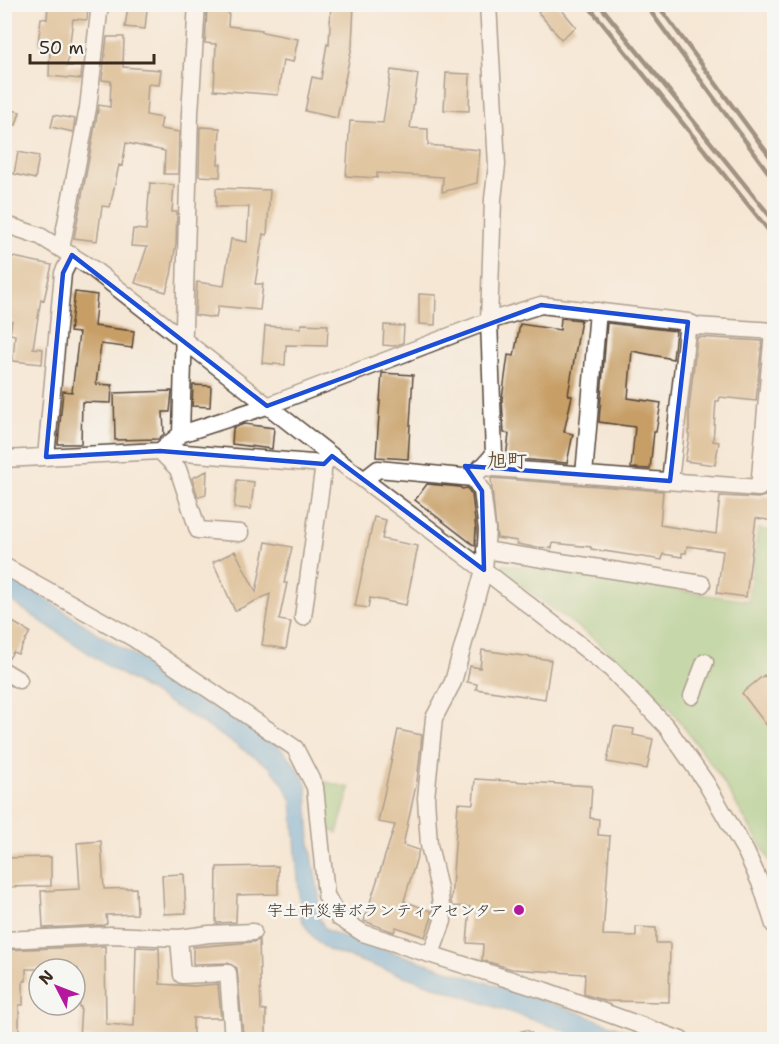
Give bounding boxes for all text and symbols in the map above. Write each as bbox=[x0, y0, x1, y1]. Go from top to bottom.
scale bar bbox=[30, 27, 154, 65]
text: 50 m bbox=[39, 36, 84, 60]
district label: 旭町 bbox=[487, 447, 527, 473]
place label: 宇土市災害ボランティアセンター bbox=[267, 900, 507, 921]
marker: 宇土市災害ボランティアセンター bbox=[512, 903, 526, 917]
north arrow bbox=[27, 957, 87, 1017]
text: N bbox=[34, 966, 58, 989]

